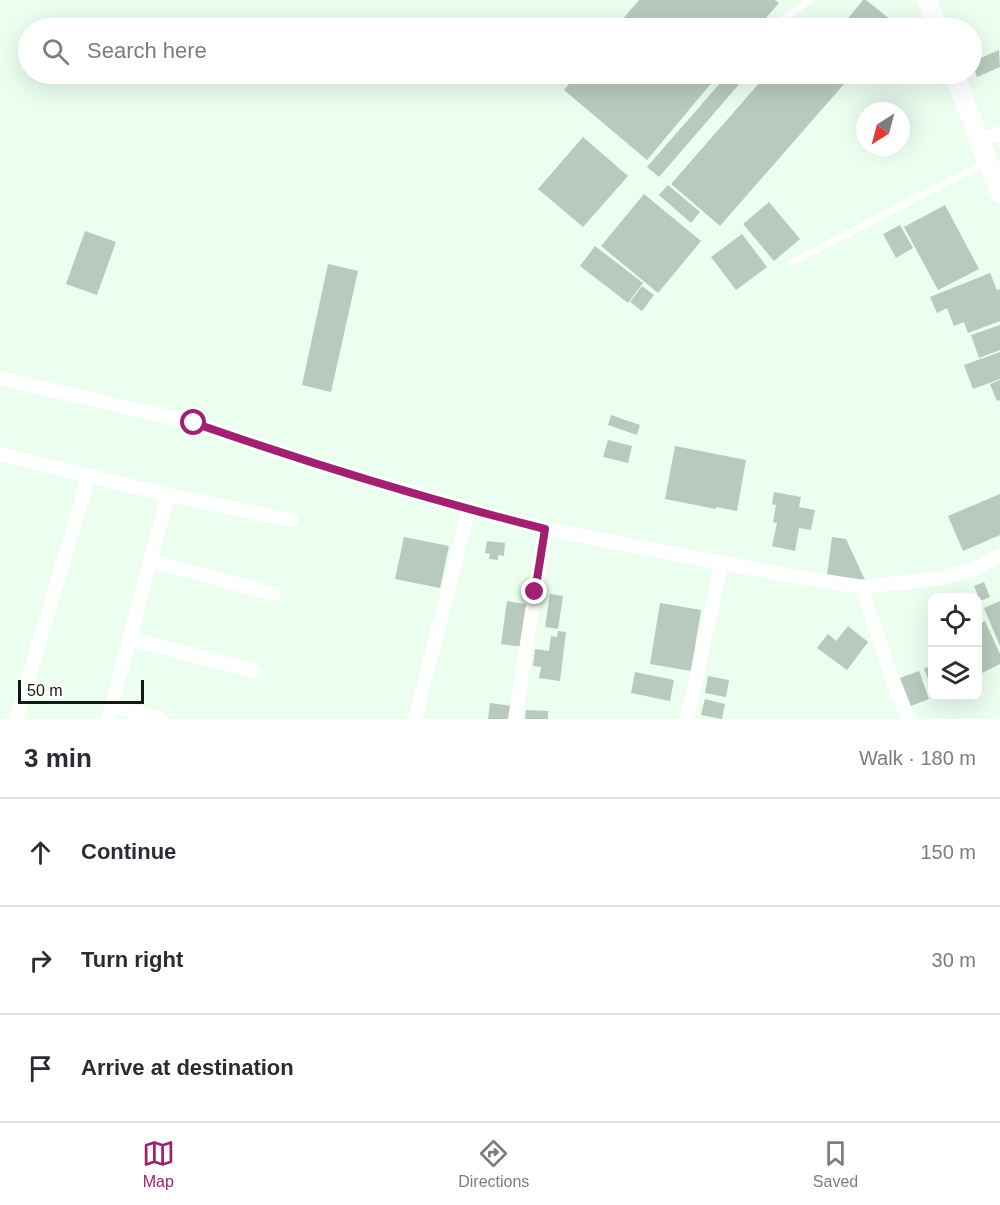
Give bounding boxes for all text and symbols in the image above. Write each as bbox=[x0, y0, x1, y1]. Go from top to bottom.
search box bbox=[18, 18, 982, 84]
icon: search bbox=[39, 35, 72, 68]
text: Search here bbox=[87, 38, 207, 63]
north arrow bbox=[856, 102, 910, 156]
route start bbox=[180, 409, 206, 435]
route end bbox=[521, 578, 547, 604]
map controls bbox=[928, 593, 982, 701]
button: locate bbox=[928, 593, 982, 647]
button: layers bbox=[928, 647, 982, 701]
scale bar bbox=[18, 677, 144, 704]
text: 50 m bbox=[27, 682, 63, 699]
text: 3 min bbox=[24, 743, 92, 773]
text: Walk · 180 m bbox=[859, 747, 976, 769]
icon: ahead bbox=[24, 836, 57, 869]
text: Continue bbox=[81, 839, 176, 864]
text: 150 m bbox=[920, 841, 976, 863]
icon: right bbox=[24, 944, 57, 977]
text: Turn right bbox=[81, 947, 183, 972]
text: 30 m bbox=[932, 949, 976, 971]
icon: arrive bbox=[24, 1052, 57, 1085]
text: Arrive at destination bbox=[81, 1055, 294, 1080]
tab: Map bbox=[142, 1137, 175, 1191]
tab: Directions bbox=[458, 1137, 529, 1191]
tab: Saved bbox=[813, 1137, 858, 1191]

